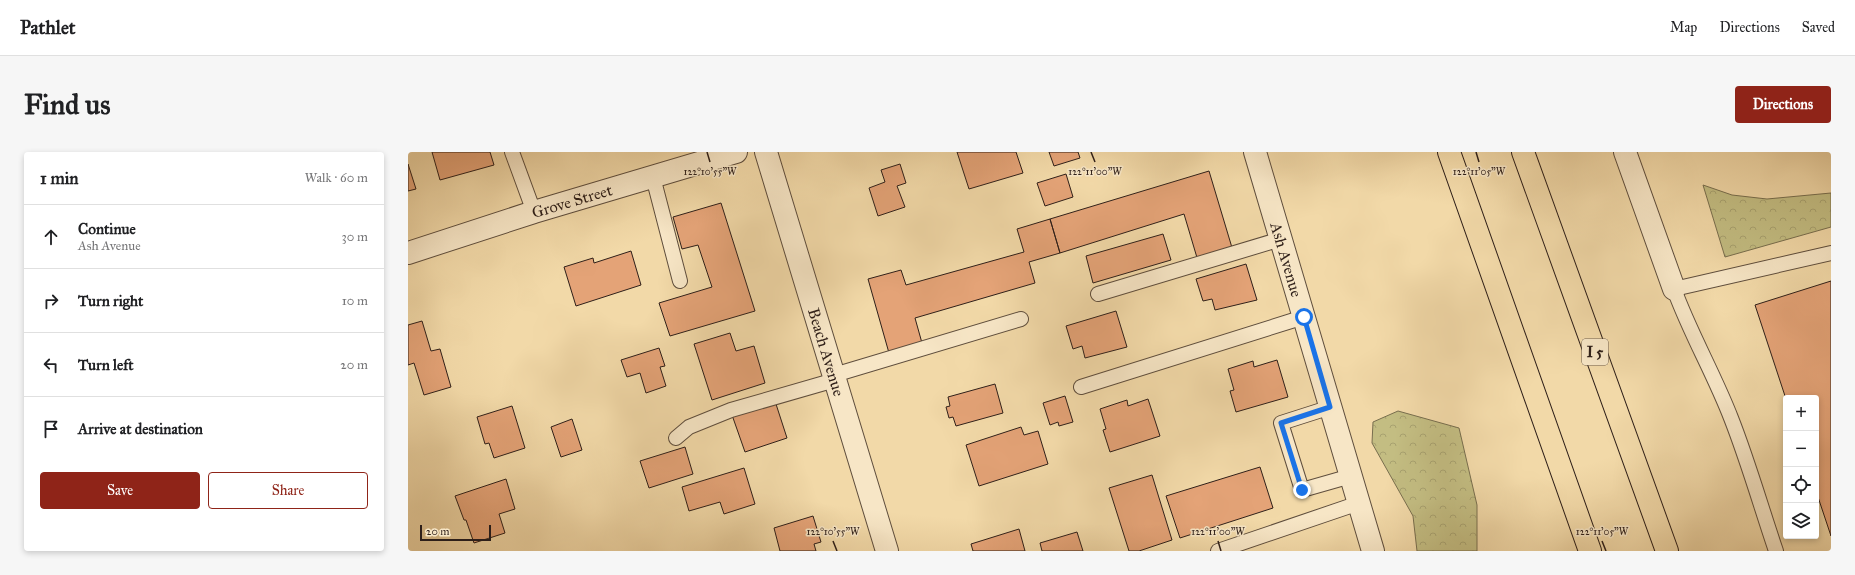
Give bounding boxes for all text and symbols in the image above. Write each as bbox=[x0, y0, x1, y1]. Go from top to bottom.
text: Pathlet bbox=[20, 16, 76, 39]
text: Map bbox=[1670, 19, 1697, 36]
text: Directions bbox=[1719, 19, 1780, 36]
text: Saved bbox=[1802, 19, 1835, 36]
button: Directions bbox=[1735, 86, 1831, 123]
text: Find us bbox=[24, 87, 110, 122]
text: 122°10'55"W bbox=[683, 166, 737, 178]
text: 122°11'00"W bbox=[1068, 166, 1122, 178]
text: 122°11'05"W bbox=[1453, 166, 1506, 178]
text: 1 min bbox=[40, 168, 79, 189]
text: Walk · 60 m bbox=[305, 170, 368, 186]
street label: Grove Street bbox=[529, 180, 615, 222]
street label: Ash Avenue bbox=[1266, 219, 1306, 299]
text: Continue bbox=[78, 220, 136, 238]
icon: ahead bbox=[40, 226, 62, 248]
text: 30 m bbox=[342, 229, 368, 245]
text: Ash Avenue bbox=[78, 238, 141, 254]
icon: right bbox=[40, 290, 62, 312]
text: Turn right bbox=[78, 292, 143, 310]
text: 10 m bbox=[342, 293, 368, 309]
street label: Beach Avenue bbox=[804, 306, 849, 399]
route start bbox=[1295, 308, 1313, 326]
road number: I 5 bbox=[1582, 339, 1608, 365]
icon: left bbox=[40, 354, 62, 376]
text: Turn left bbox=[78, 356, 134, 374]
text: 20 m bbox=[340, 357, 368, 373]
map controls bbox=[1783, 395, 1819, 539]
button: + bbox=[1783, 395, 1819, 431]
icon: arrive bbox=[40, 418, 62, 440]
text: Arrive at destination bbox=[78, 420, 203, 438]
button: − bbox=[1783, 431, 1819, 467]
button: locate bbox=[1783, 467, 1819, 503]
button: Save bbox=[40, 472, 200, 509]
button: Share bbox=[208, 472, 368, 509]
route end bbox=[1293, 481, 1311, 499]
button: layers bbox=[1783, 503, 1819, 539]
scale bar bbox=[420, 523, 491, 542]
text: 20 m bbox=[426, 525, 449, 538]
text: 122°10'55"W bbox=[806, 526, 860, 538]
text: 122°11'00"W bbox=[1191, 526, 1245, 538]
text: 122°11'05"W bbox=[1576, 526, 1629, 538]

